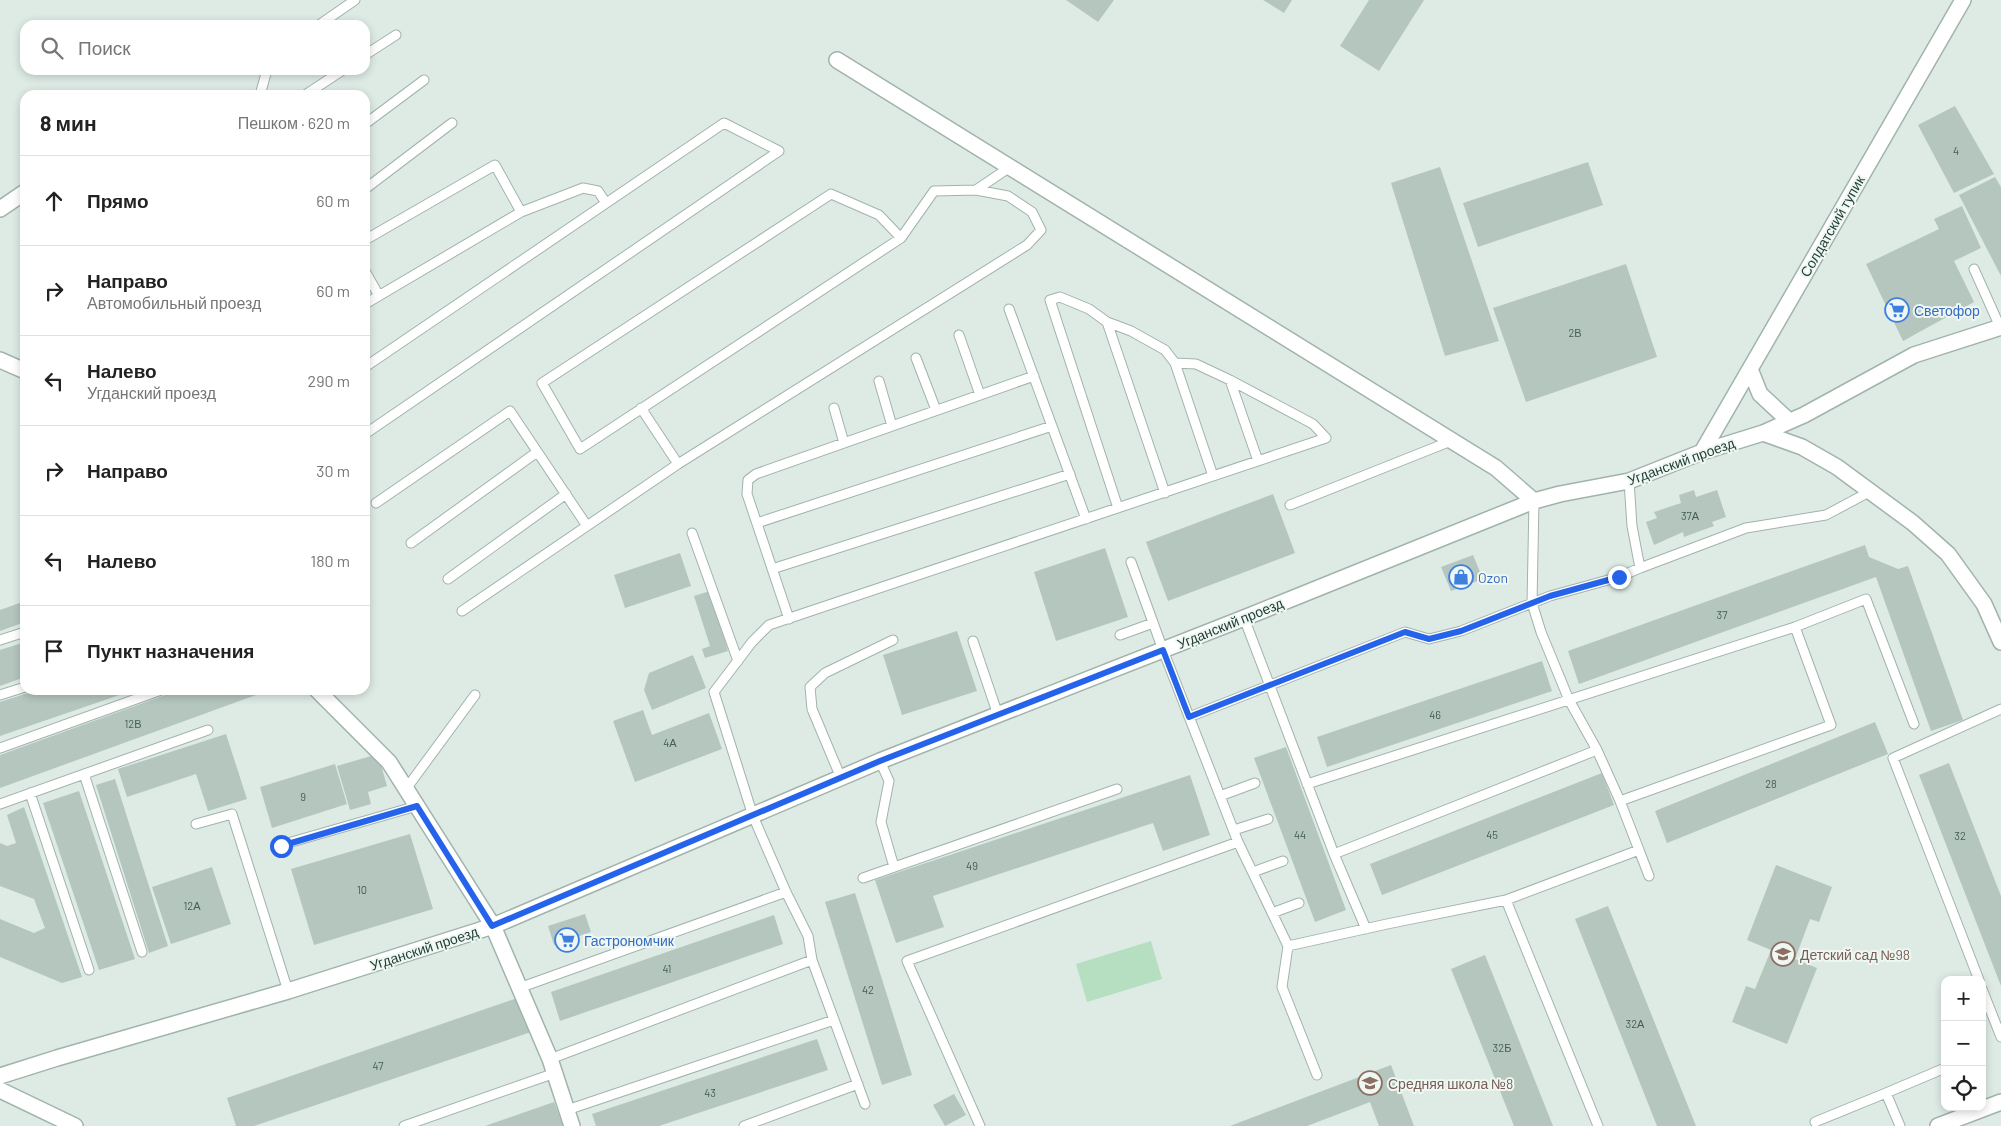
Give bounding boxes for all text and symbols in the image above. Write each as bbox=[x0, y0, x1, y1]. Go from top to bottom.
search box bbox=[20, 20, 370, 75]
icon: search bbox=[38, 34, 66, 62]
text: Поиск bbox=[78, 36, 131, 59]
text: 8 мин bbox=[40, 110, 97, 135]
text: Пешком · 620 m bbox=[238, 113, 350, 132]
house number: 4 bbox=[1953, 144, 1959, 157]
street label: Солдатский тупик bbox=[1796, 171, 1868, 280]
icon: ahead bbox=[40, 187, 68, 215]
text: Прямо bbox=[87, 189, 149, 212]
text: 60 m bbox=[316, 191, 350, 210]
text: Направо bbox=[87, 269, 168, 292]
icon: right bbox=[40, 277, 68, 305]
text: 60 m bbox=[316, 281, 350, 300]
text: Автомобильный проезд bbox=[87, 293, 261, 312]
supermarket icon: Светофор bbox=[1884, 297, 1910, 323]
place label: Светофор bbox=[1914, 302, 1980, 319]
house number: 2В bbox=[1568, 326, 1582, 339]
text: Налево bbox=[87, 359, 157, 382]
icon: left bbox=[40, 367, 68, 395]
text: 290 m bbox=[308, 371, 350, 390]
text: Угданский проезд bbox=[87, 383, 216, 402]
street label: Угданский проезд bbox=[1625, 434, 1737, 488]
icon: right bbox=[40, 457, 68, 485]
text: Направо bbox=[87, 459, 168, 482]
text: 30 m bbox=[316, 461, 350, 480]
house number: 37А bbox=[1681, 509, 1700, 522]
icon: left bbox=[40, 547, 68, 575]
text: Налево bbox=[87, 549, 157, 572]
text: 180 m bbox=[311, 551, 350, 570]
shop icon: Ozon bbox=[1448, 564, 1474, 590]
route end bbox=[1608, 566, 1631, 589]
place label: Ozon bbox=[1478, 569, 1508, 586]
street label: Угданский проезд bbox=[1174, 594, 1286, 652]
house number: 37 bbox=[1717, 608, 1727, 621]
icon: arrive bbox=[40, 637, 68, 665]
text: Пункт назначения bbox=[87, 639, 254, 662]
house number: 46 bbox=[1429, 708, 1441, 721]
house number: 12В bbox=[124, 717, 142, 730]
house number: 4А bbox=[663, 736, 677, 749]
house number: 28 bbox=[1765, 777, 1777, 790]
house number: 9 bbox=[300, 790, 306, 803]
house number: 44 bbox=[1294, 828, 1306, 841]
house number: 45 bbox=[1486, 828, 1498, 841]
house number: 32 bbox=[1954, 829, 1966, 842]
route start bbox=[270, 835, 293, 858]
house number: 49 bbox=[966, 859, 978, 872]
house number: 10 bbox=[357, 883, 367, 896]
house number: 12А bbox=[183, 899, 201, 912]
street label: Угданский проезд bbox=[368, 922, 480, 974]
supermarket icon: Гастрономчик bbox=[554, 927, 580, 953]
place label: Гастрономчик bbox=[584, 932, 675, 949]
school or university icon: Детский сад №98 bbox=[1770, 941, 1796, 967]
place label: Детский сад №98 bbox=[1800, 946, 1910, 963]
house number: 41 bbox=[663, 962, 671, 975]
map controls bbox=[1941, 976, 1986, 1111]
button: + bbox=[1941, 976, 1986, 1021]
house number: 42 bbox=[862, 983, 874, 996]
house number: 32А bbox=[1626, 1017, 1645, 1030]
button: − bbox=[1941, 1021, 1986, 1066]
house number: 32Б bbox=[1493, 1041, 1511, 1054]
house number: 47 bbox=[373, 1059, 383, 1072]
button: locate bbox=[1941, 1066, 1986, 1111]
school or university icon: Средняя школа №8 bbox=[1357, 1070, 1383, 1096]
place label: Средняя школа №8 bbox=[1388, 1075, 1513, 1092]
house number: 43 bbox=[704, 1086, 716, 1099]

